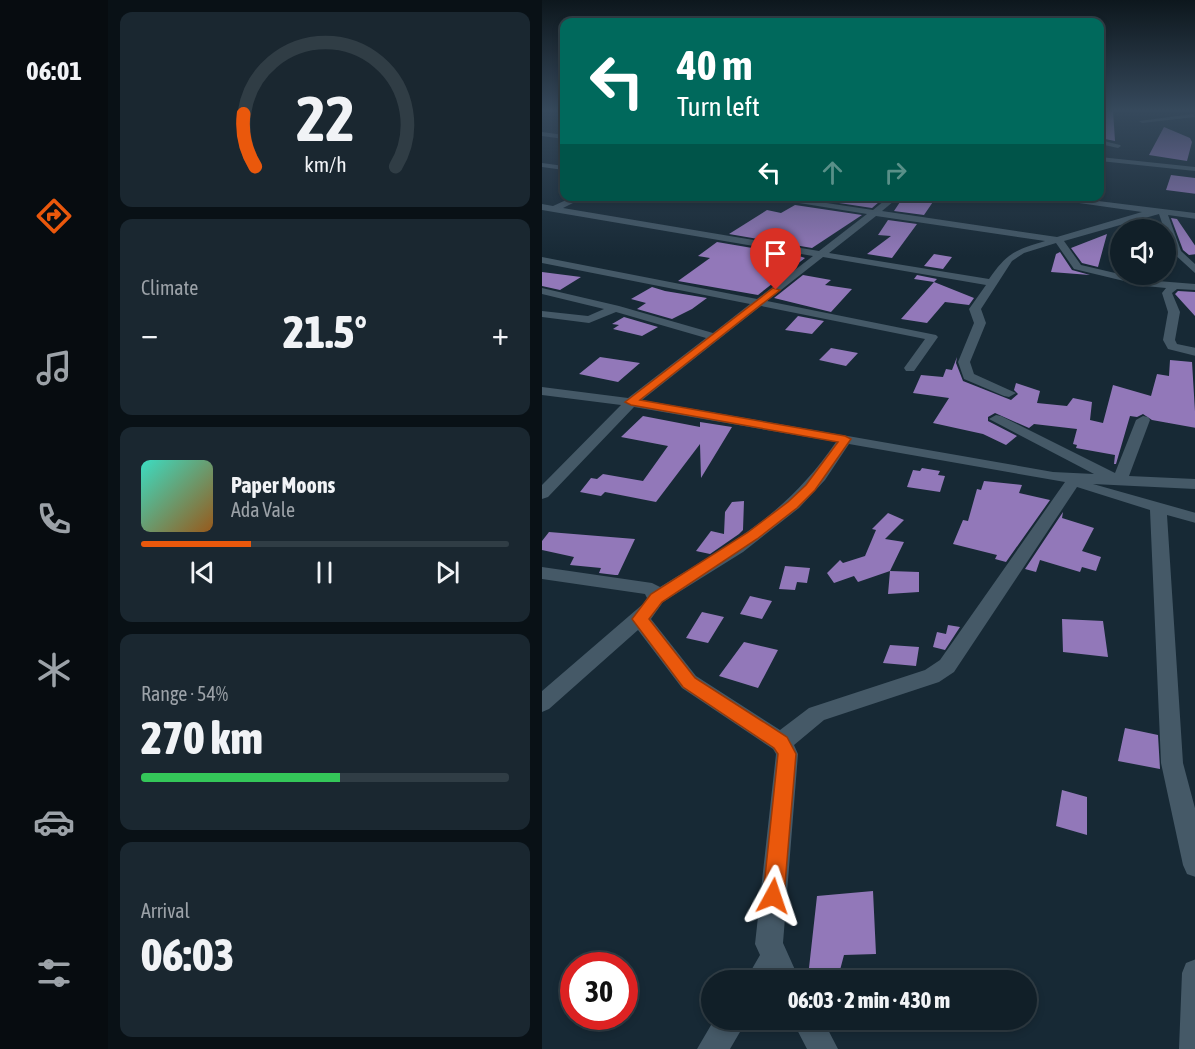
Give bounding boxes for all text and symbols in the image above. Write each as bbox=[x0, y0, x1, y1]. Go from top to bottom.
text: 40 m bbox=[677, 41, 752, 89]
icon: left bbox=[578, 42, 656, 120]
text: 06:01 bbox=[26, 55, 82, 86]
text: 22 bbox=[296, 83, 354, 154]
text: Turn left bbox=[677, 91, 760, 122]
text: km/h bbox=[304, 152, 346, 177]
icon: left bbox=[753, 156, 786, 189]
icon: ahead bbox=[816, 156, 849, 189]
icon: right bbox=[879, 156, 912, 189]
icon: directions bbox=[33, 195, 75, 237]
map controls bbox=[1110, 219, 1176, 285]
button: sound bbox=[1110, 219, 1176, 285]
pin bbox=[750, 228, 801, 290]
icon: arrive bbox=[759, 237, 792, 270]
text: Climate bbox=[141, 276, 198, 299]
text: 21.5° bbox=[283, 306, 367, 358]
text: − bbox=[141, 314, 158, 352]
text: + bbox=[492, 314, 509, 352]
icon: music bbox=[33, 347, 75, 389]
text: Paper Moons bbox=[231, 472, 335, 498]
icon: phone bbox=[33, 498, 75, 540]
text: Ada Vale bbox=[231, 498, 295, 521]
icon: previous bbox=[186, 556, 219, 589]
icon: pause bbox=[308, 556, 341, 589]
icon: next bbox=[431, 556, 464, 589]
icon: climate bbox=[33, 649, 75, 691]
text: Range · 54% bbox=[141, 682, 228, 705]
text: 270 km bbox=[141, 712, 263, 764]
icon: car bbox=[33, 801, 75, 843]
position arrow bbox=[741, 864, 805, 928]
text: Arrival bbox=[141, 899, 190, 922]
text: 06:03 bbox=[141, 929, 235, 981]
icon: filters bbox=[33, 952, 75, 994]
speed limit sign: 30 bbox=[560, 952, 638, 1030]
text: 06:03 · 2 min · 430 m bbox=[788, 987, 950, 1013]

